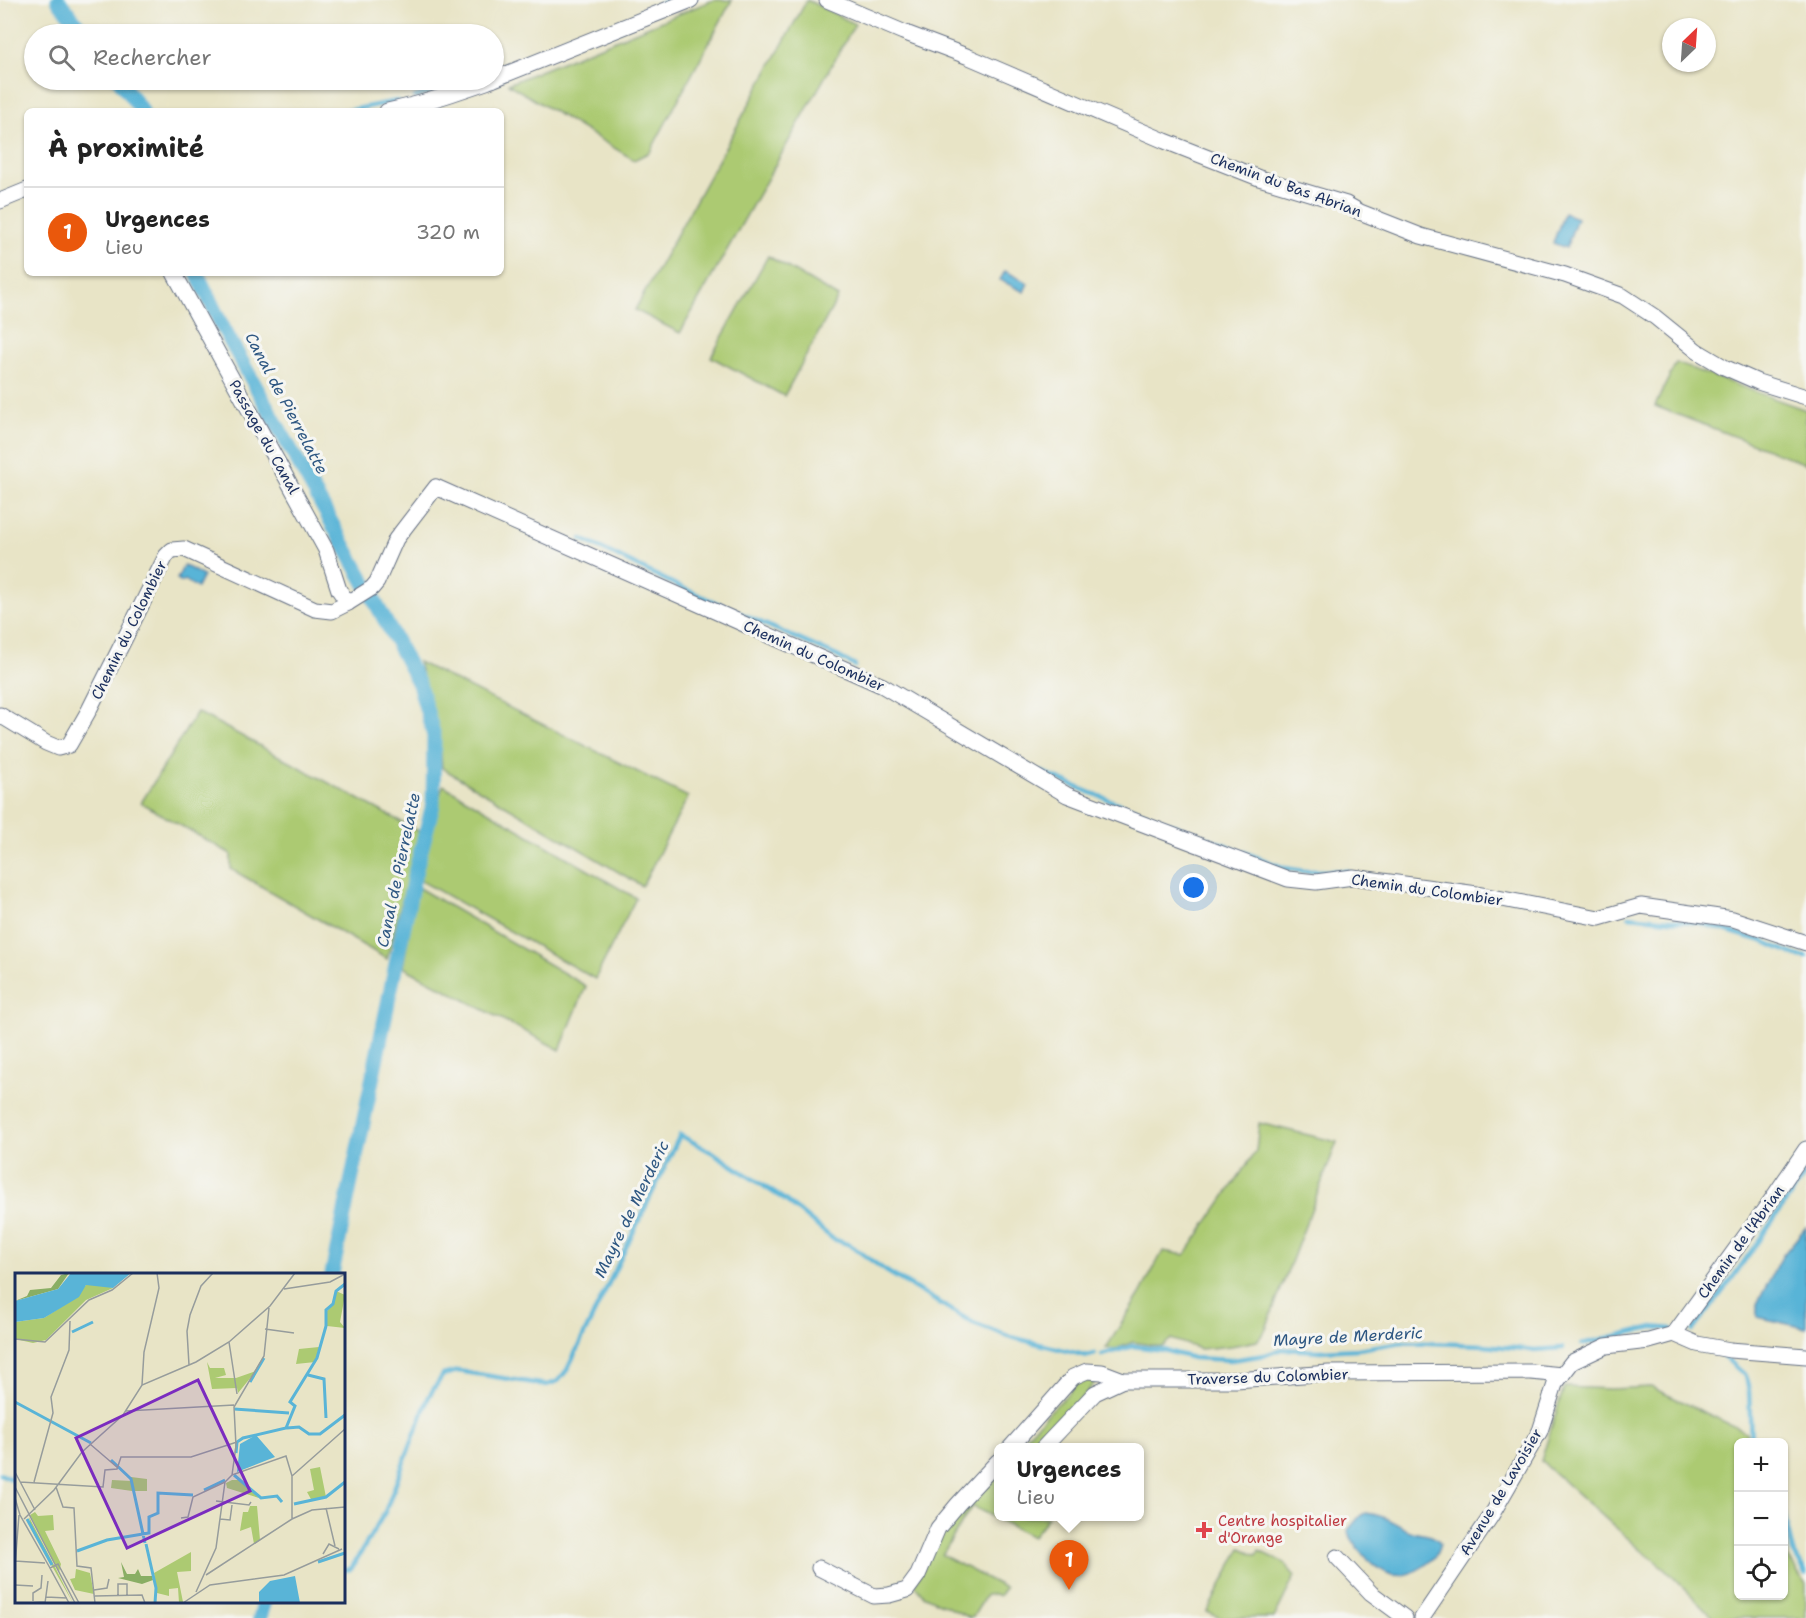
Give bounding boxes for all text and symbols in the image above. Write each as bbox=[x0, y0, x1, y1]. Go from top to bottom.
north arrow bbox=[1662, 18, 1716, 72]
search box bbox=[24, 24, 504, 90]
icon: search bbox=[45, 41, 78, 74]
text: Rechercher bbox=[93, 43, 212, 72]
text: À proximité bbox=[48, 130, 204, 165]
street label: Chemin du Bas Abrian bbox=[1207, 148, 1365, 222]
text: Urgences bbox=[105, 205, 210, 234]
text: 1 bbox=[63, 219, 72, 245]
text: 320 m bbox=[416, 219, 480, 245]
text: Lieu bbox=[105, 234, 143, 260]
water label: Canal de Pierrelatte bbox=[240, 329, 333, 478]
street label: Passage du Canal bbox=[224, 376, 304, 498]
street label: Chemin du Colombier bbox=[87, 557, 171, 703]
street label: Chemin du Colombier bbox=[740, 616, 888, 696]
water label: Canal de Pierrelatte bbox=[372, 791, 425, 949]
street label: Chemin du Colombier bbox=[1350, 869, 1504, 911]
your location bbox=[1179, 873, 1208, 902]
water label: Mayre de Merderic bbox=[589, 1137, 674, 1281]
street label: Chemin de l'Abrian bbox=[1693, 1181, 1789, 1303]
inset map bbox=[15, 1273, 345, 1603]
water label: Mayre de Merderic bbox=[1273, 1322, 1423, 1351]
street label: Traverse du Colombier bbox=[1187, 1364, 1349, 1390]
street label: Avenue de Lavoisier bbox=[1455, 1425, 1547, 1559]
map controls bbox=[1734, 1438, 1788, 1600]
button: + bbox=[1734, 1438, 1788, 1492]
popup bbox=[994, 1443, 1144, 1521]
text: Urgences bbox=[1017, 1455, 1121, 1484]
text: Lieu bbox=[1017, 1484, 1055, 1510]
button: − bbox=[1734, 1492, 1788, 1546]
place label: Centre hospitalier d'Orange bbox=[1218, 1511, 1347, 1548]
marker: Centre hospitalier d'Orange bbox=[1195, 1521, 1213, 1539]
pin: 1 bbox=[1050, 1540, 1088, 1590]
button: locate bbox=[1734, 1546, 1788, 1600]

